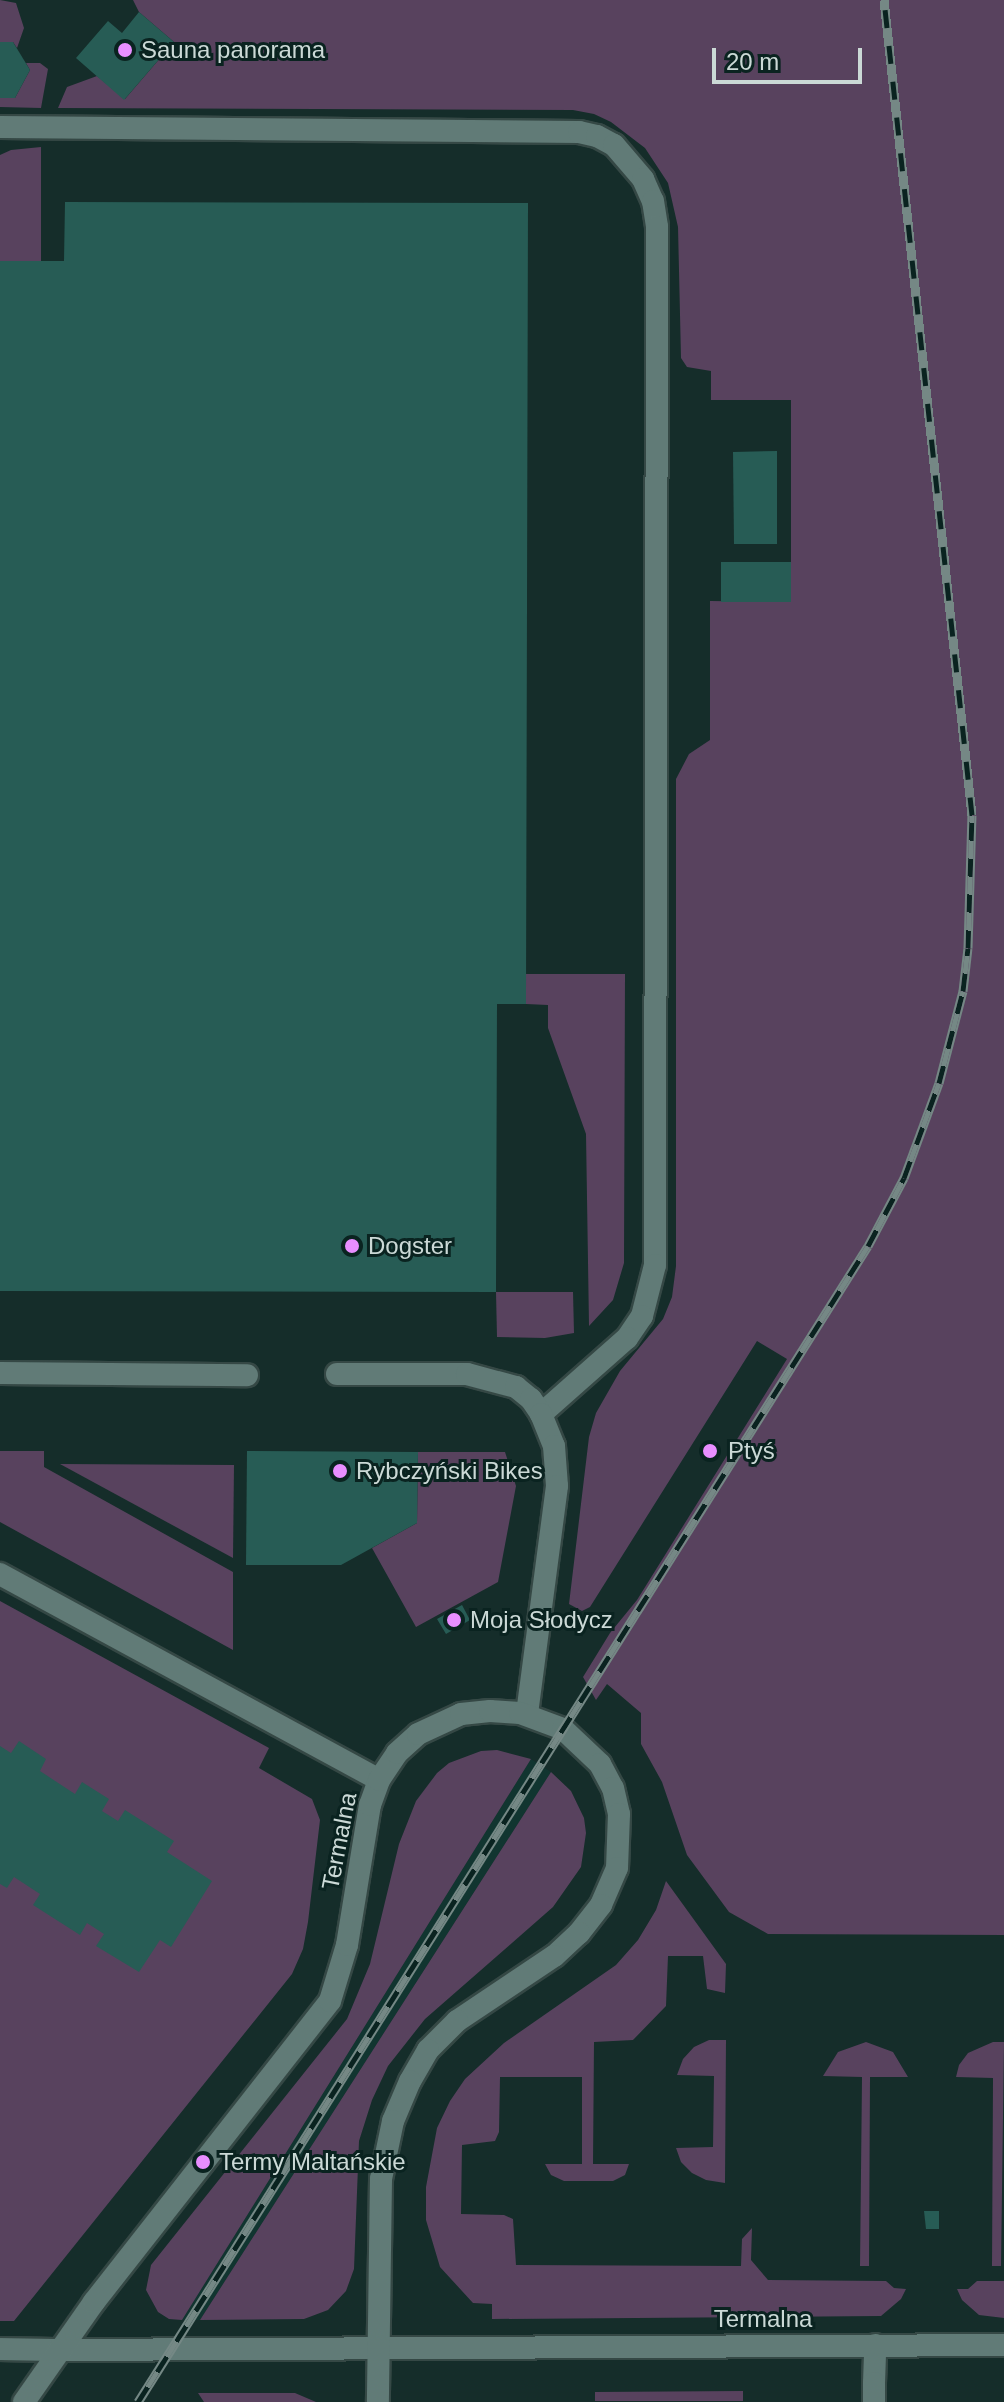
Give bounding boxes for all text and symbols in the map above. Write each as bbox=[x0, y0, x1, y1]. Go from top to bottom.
scale bar bbox=[716, 32, 866, 82]
place label: Sauna panorama bbox=[141, 36, 325, 64]
marker: Sauna panorama bbox=[116, 41, 134, 59]
text: 20 m bbox=[726, 48, 779, 75]
place label: Dogster bbox=[368, 1232, 452, 1260]
marker: Dogster bbox=[343, 1237, 361, 1255]
place label: Ptyś bbox=[728, 1437, 775, 1465]
marker: Ptyś bbox=[699, 1440, 721, 1462]
place label: Rybczyński Bikes bbox=[356, 1457, 543, 1485]
marker: Rybczyński Bikes bbox=[331, 1462, 349, 1480]
place label: Moja Słodycz bbox=[470, 1606, 613, 1634]
marker: Moja Słodycz bbox=[445, 1611, 463, 1629]
street label: Termalna bbox=[315, 1790, 363, 1892]
place label: Termy Maltańskie bbox=[219, 2148, 406, 2176]
marker: Termy Maltańskie bbox=[194, 2153, 212, 2171]
street label: Termalna bbox=[714, 2305, 812, 2333]

